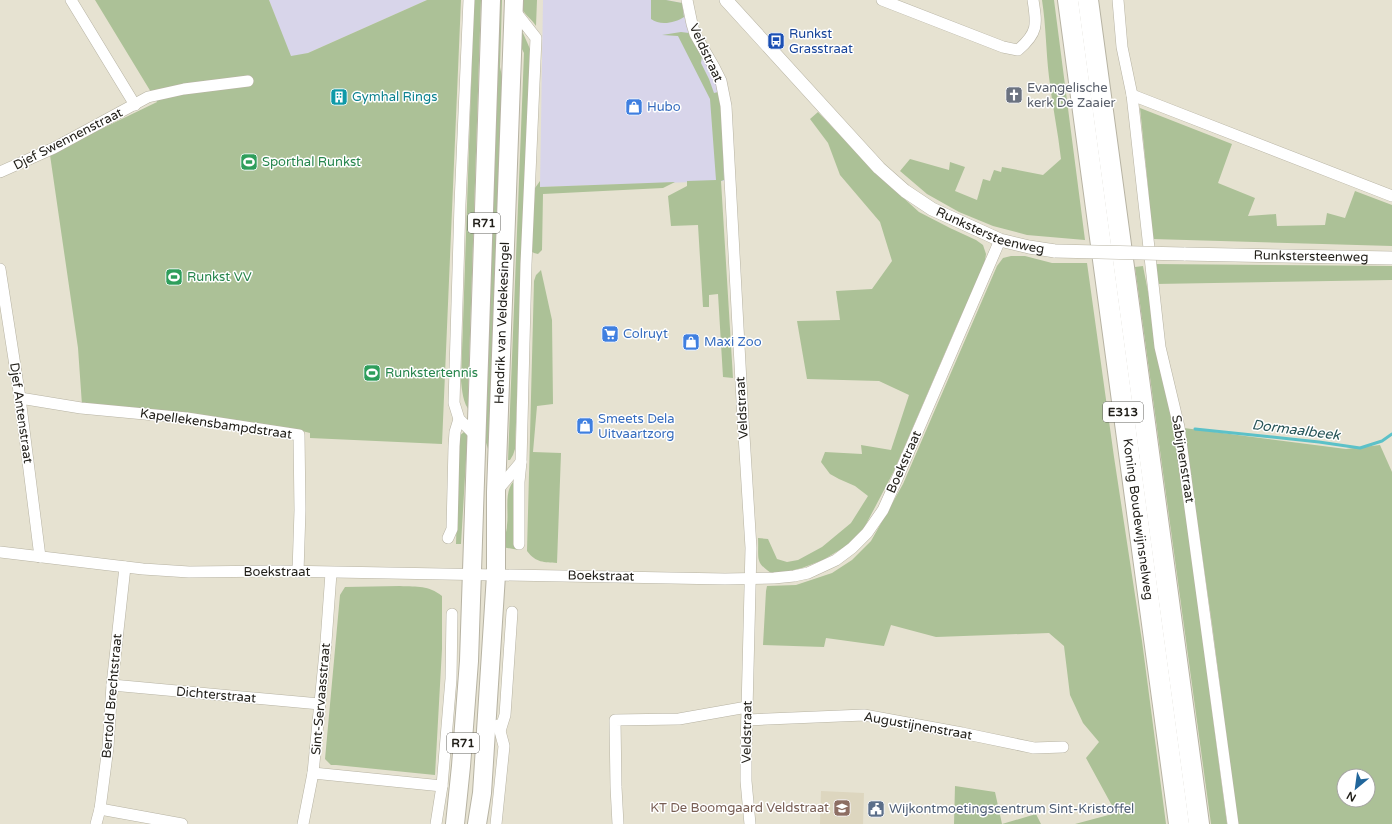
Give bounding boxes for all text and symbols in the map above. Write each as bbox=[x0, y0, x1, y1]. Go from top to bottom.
street label: Veldstraat bbox=[686, 21, 727, 85]
place label: Runkst Grasstraat bbox=[789, 26, 853, 57]
bus stop icon: Runkst Grasstraat bbox=[766, 31, 786, 51]
place label: Evangelische kerk De Zaaier bbox=[1027, 80, 1116, 111]
church icon: Evangelische kerk De Zaaier bbox=[1004, 85, 1024, 105]
building icon: Gymhal Rings bbox=[329, 87, 349, 107]
place label: Gymhal Rings bbox=[352, 89, 437, 105]
shop icon: Hubo bbox=[624, 97, 644, 117]
place label: Hubo bbox=[647, 99, 681, 115]
street label: Djef Swennenstraat bbox=[11, 105, 125, 173]
sports icon: Sporthal Runkst bbox=[239, 152, 259, 172]
place label: Sporthal Runkst bbox=[262, 154, 361, 170]
street label: Runkstersteenweg bbox=[933, 204, 1046, 257]
road number: R71 bbox=[468, 213, 500, 233]
street label: Hendrik van Veldekesingel bbox=[491, 242, 513, 404]
street label: Runkstersteenweg bbox=[1253, 247, 1369, 266]
sports icon: Runkst VV bbox=[164, 267, 184, 287]
place label: Runkst VV bbox=[187, 269, 252, 285]
supermarket icon: Colruyt bbox=[600, 324, 620, 344]
place label: Colruyt bbox=[623, 326, 668, 342]
shop icon: Maxi Zoo bbox=[681, 332, 701, 352]
place label: Maxi Zoo bbox=[704, 334, 762, 350]
street label: Djef Antenstraat bbox=[6, 362, 36, 465]
sports icon: Runkstertennis bbox=[362, 363, 382, 383]
place label: Runkstertennis bbox=[385, 365, 478, 381]
street label: Veldstraat bbox=[732, 376, 752, 440]
road number: E313 bbox=[1103, 402, 1143, 422]
street label: Kapellekensbampdstraat bbox=[139, 405, 293, 443]
place label: Smeets Dela Uitvaartzorg bbox=[598, 411, 675, 442]
street label: Sabijnenstraat bbox=[1168, 414, 1198, 504]
shop icon: Smeets Dela Uitvaartzorg bbox=[575, 416, 595, 436]
water label: Dormaalbeek bbox=[1251, 416, 1342, 444]
street label: Boekstraat bbox=[883, 428, 925, 496]
street label: Koning Boudewijnsnelweg bbox=[1119, 438, 1157, 601]
street label: Boekstraat bbox=[244, 564, 310, 580]
street label: Boekstraat bbox=[567, 567, 635, 585]
street label: Bertold Brechtstraat bbox=[99, 633, 125, 759]
street label: Sint-Servaasstraat bbox=[308, 642, 334, 756]
street label: Dichterstraat bbox=[175, 684, 257, 706]
street label: Veldstraat bbox=[738, 701, 756, 763]
street label: Augustijnenstraat bbox=[862, 709, 974, 743]
road number: R71 bbox=[447, 733, 479, 753]
north arrow bbox=[1336, 768, 1376, 808]
text: N bbox=[1344, 788, 1358, 804]
school or university icon: KT De Boomgaard Veldstraat bbox=[832, 798, 852, 818]
public building icon: Wijkontmoetingscentrum Sint-Kristoffel bbox=[866, 799, 886, 819]
place label: KT De Boomgaard Veldstraat bbox=[650, 800, 829, 816]
place label: Wijkontmoetingscentrum Sint-Kristoffel bbox=[889, 801, 1134, 817]

